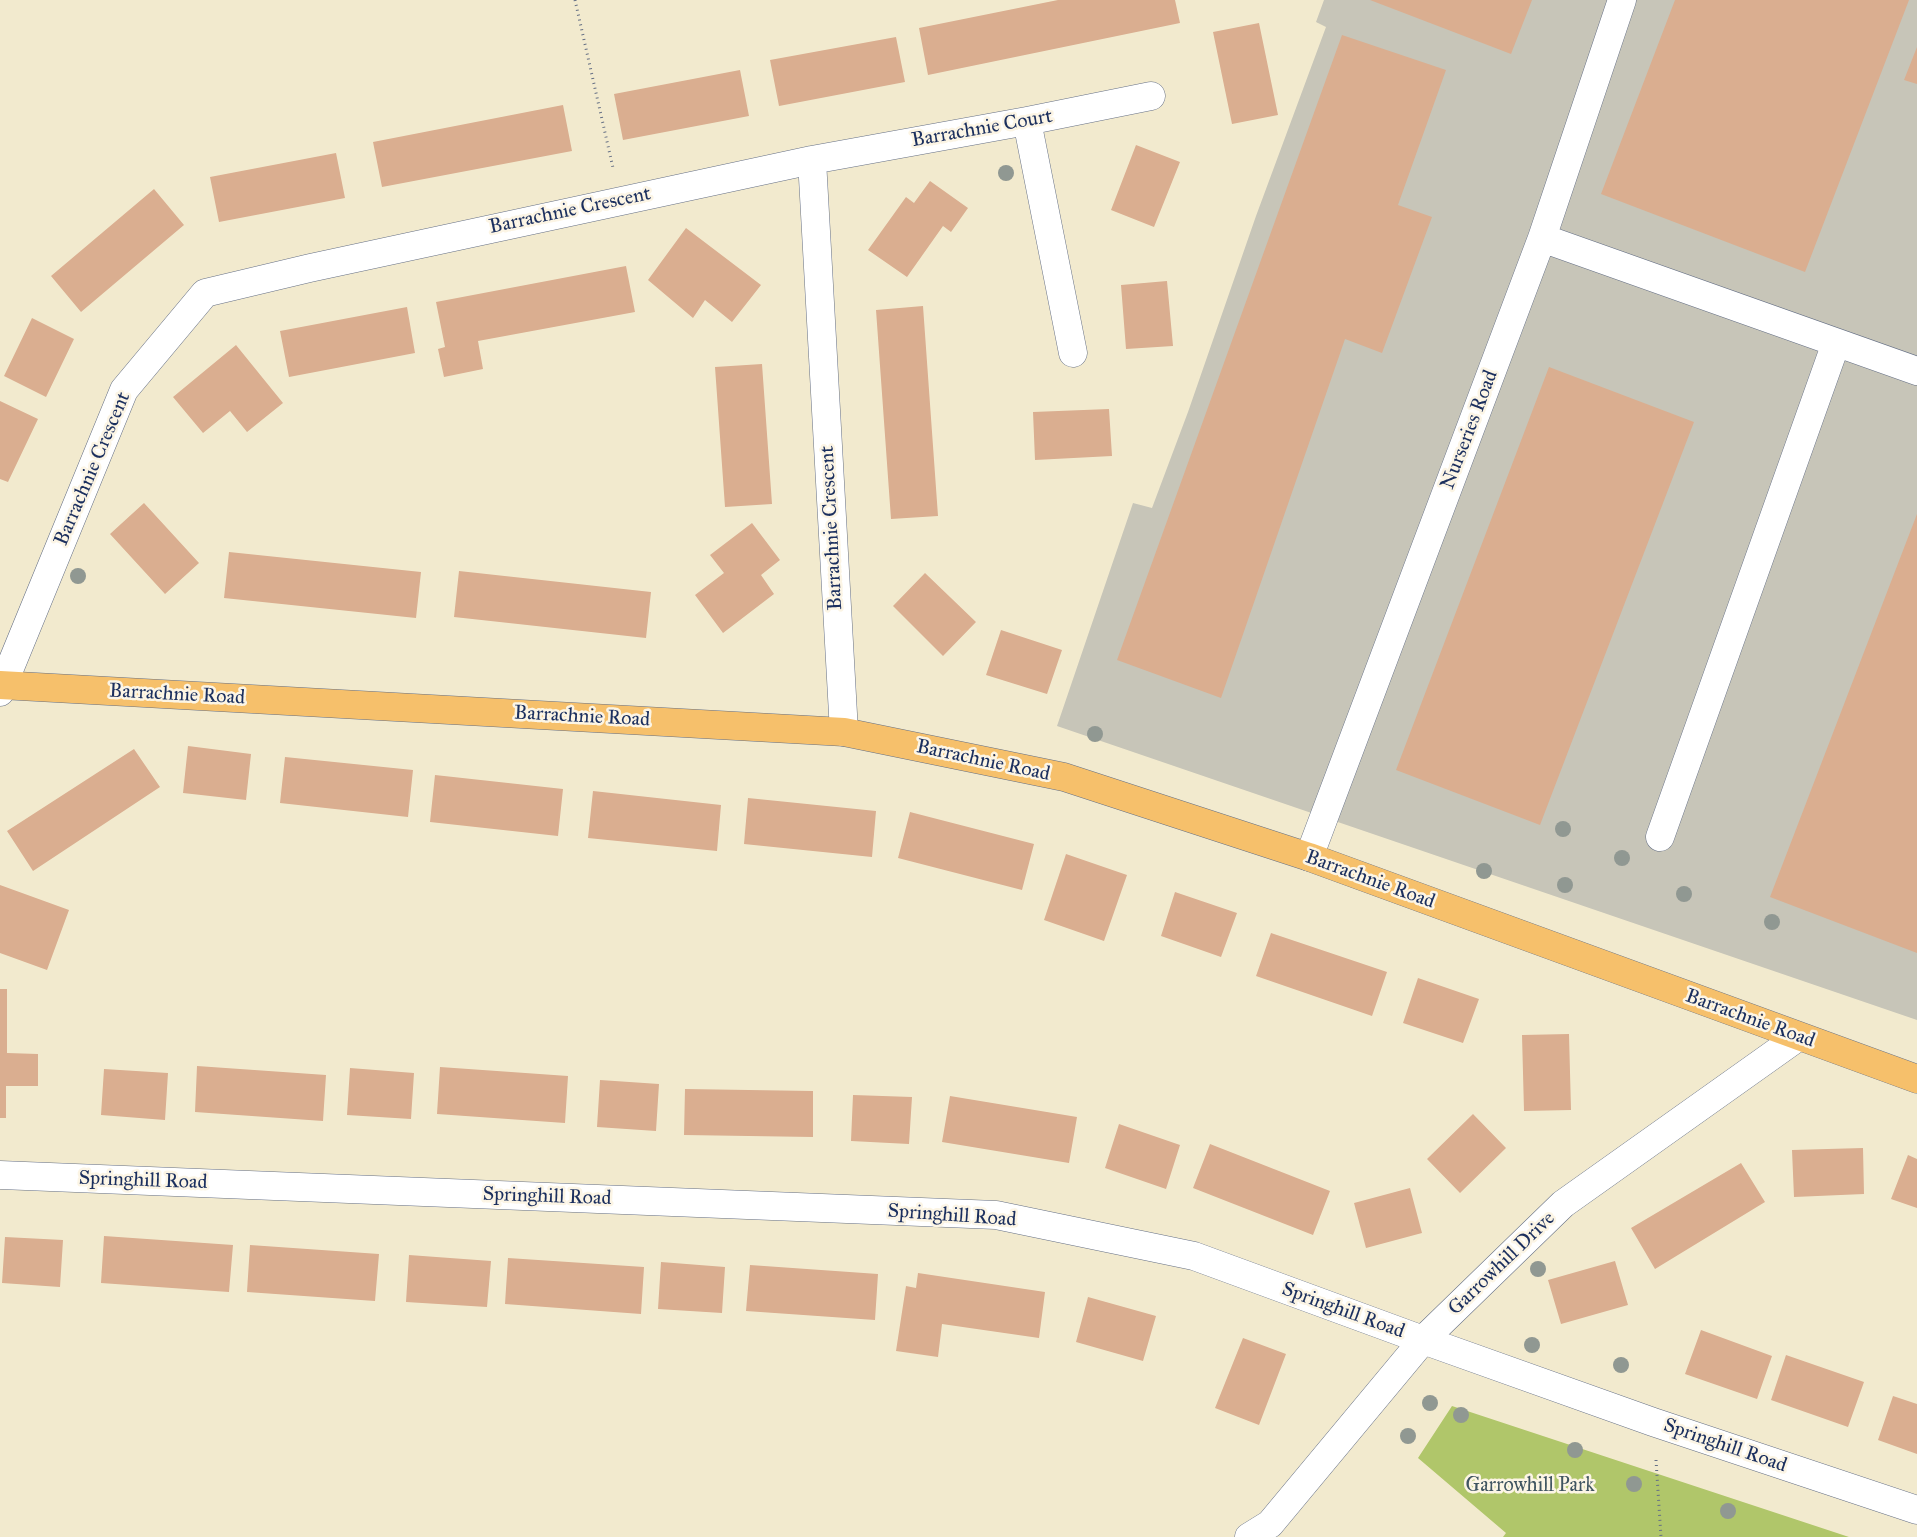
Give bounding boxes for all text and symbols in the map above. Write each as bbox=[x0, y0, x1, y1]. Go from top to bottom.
street label: Barrachnie Court bbox=[910, 105, 1054, 153]
street label: Barrachnie Crescent bbox=[487, 182, 653, 240]
street label: Nurseries Road bbox=[1436, 367, 1504, 493]
street label: Barrachnie Crescent bbox=[50, 388, 136, 550]
street label: Barrachnie Crescent bbox=[816, 445, 848, 611]
street label: Barrachnie Road bbox=[108, 679, 246, 711]
street label: Barrachnie Road bbox=[513, 701, 651, 733]
street label: Barrachnie Road bbox=[914, 735, 1052, 787]
street label: Barrachnie Road bbox=[1302, 845, 1438, 915]
street label: Barrachnie Road bbox=[1682, 984, 1818, 1054]
street label: Springhill Road bbox=[78, 1167, 208, 1195]
street label: Springhill Road bbox=[482, 1183, 612, 1211]
street label: Springhill Road bbox=[887, 1200, 1017, 1232]
street label: Garrowhill Drive bbox=[1444, 1207, 1560, 1321]
street label: Springhill Road bbox=[1278, 1278, 1408, 1344]
street label: Springhill Road bbox=[1660, 1414, 1790, 1478]
park label: Garrowhill Park bbox=[1466, 1474, 1594, 1498]

